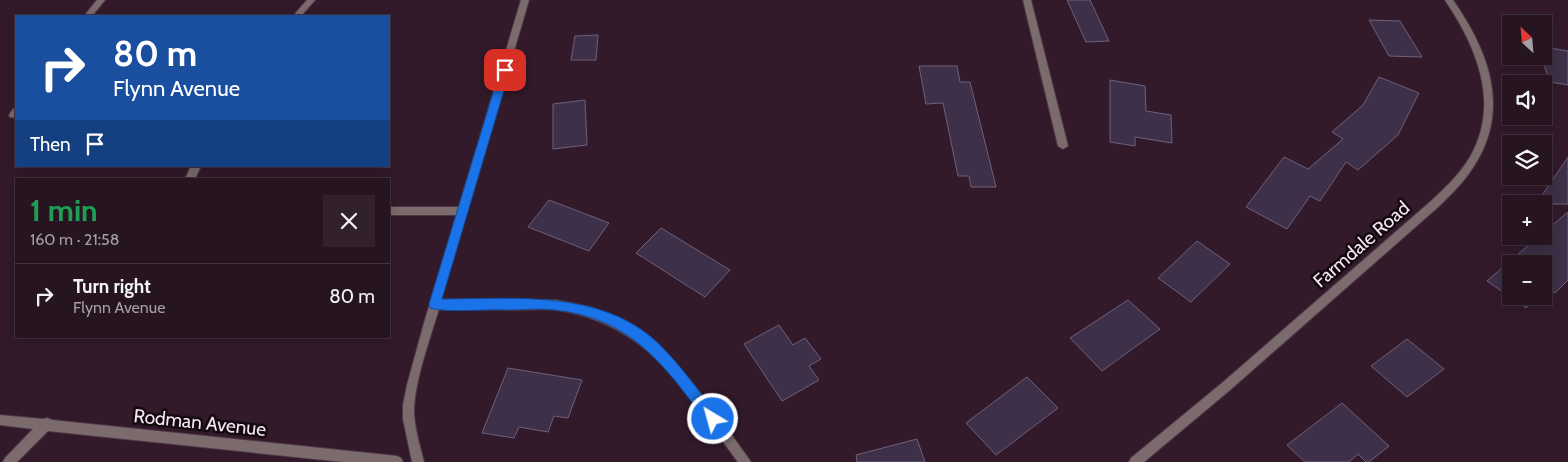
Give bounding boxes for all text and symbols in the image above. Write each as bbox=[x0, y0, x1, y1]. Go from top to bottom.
north arrow bbox=[1502, 15, 1552, 65]
map controls bbox=[1502, 15, 1552, 305]
text: 80 m bbox=[113, 32, 197, 75]
icon: right bbox=[30, 35, 95, 100]
pin bbox=[484, 49, 526, 91]
icon: arrive bbox=[491, 56, 519, 84]
text: Flynn Avenue bbox=[113, 75, 240, 102]
button: sound bbox=[1502, 75, 1552, 125]
icon: arrive bbox=[81, 130, 109, 158]
text: Then bbox=[30, 133, 71, 156]
button: layers bbox=[1502, 135, 1552, 185]
text: 1 min bbox=[30, 192, 98, 229]
button: close bbox=[323, 195, 375, 247]
button: + bbox=[1502, 195, 1552, 245]
street label: Farmdale Road bbox=[1309, 196, 1414, 292]
text: 160 m · 21:58 bbox=[30, 230, 119, 249]
button: − bbox=[1502, 255, 1552, 305]
text: Turn right bbox=[73, 275, 151, 298]
icon: right bbox=[30, 282, 58, 310]
text: 80 m bbox=[329, 285, 375, 308]
text: Flynn Avenue bbox=[73, 298, 165, 317]
position arrow bbox=[686, 392, 738, 444]
street label: Rodman Avenue bbox=[133, 404, 268, 441]

